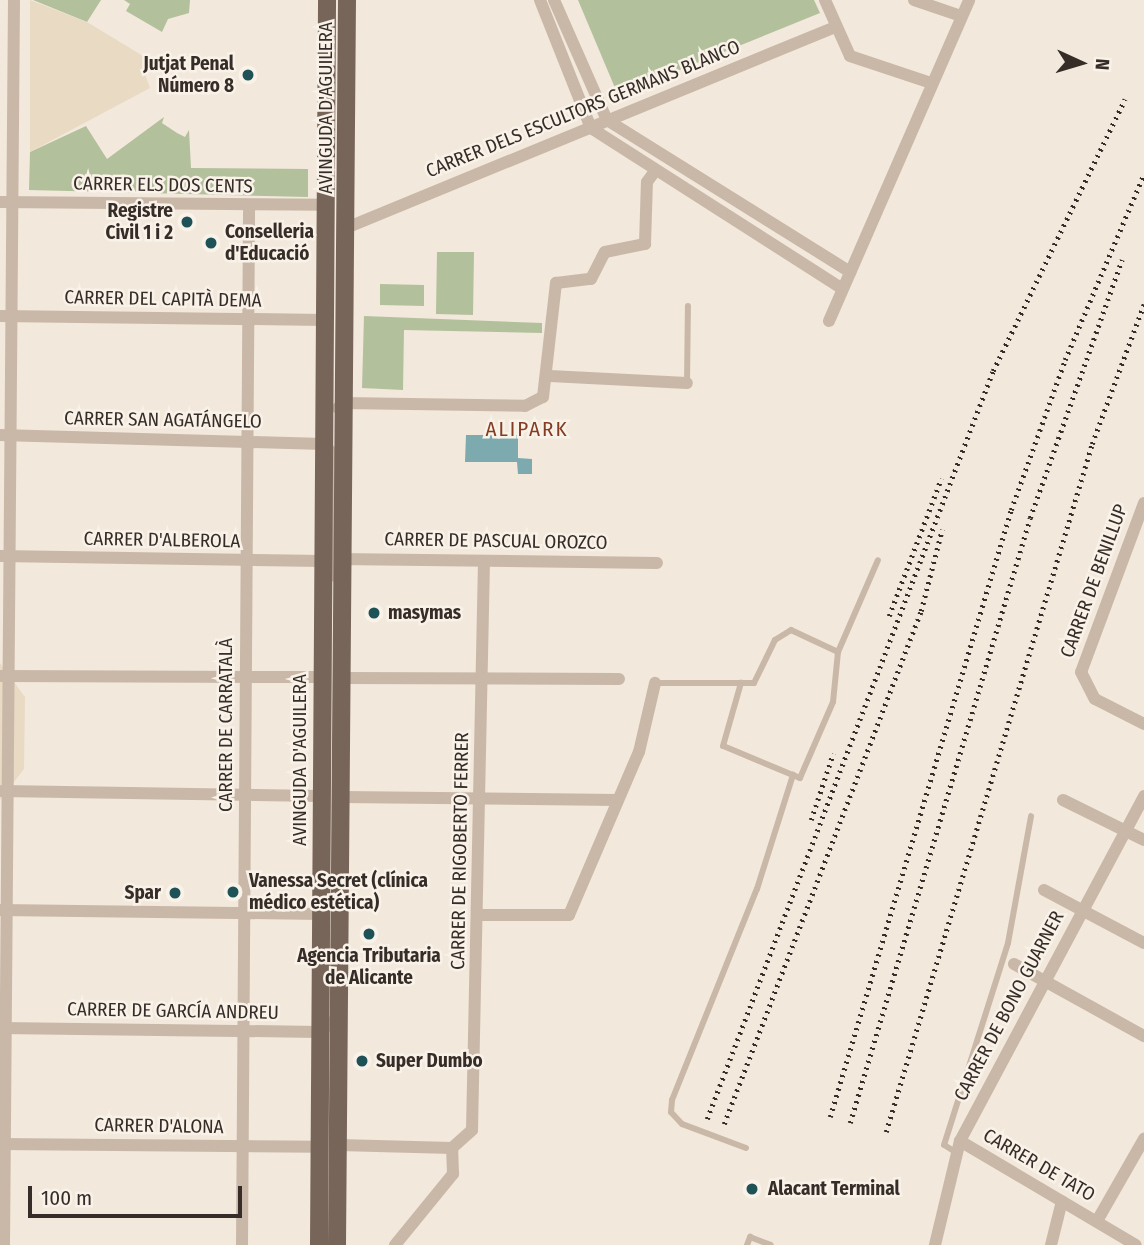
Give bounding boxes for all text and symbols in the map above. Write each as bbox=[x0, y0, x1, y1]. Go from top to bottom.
street label: AVINGUDA D'AGUILERA bbox=[315, 22, 337, 194]
north arrow bbox=[1046, 28, 1116, 98]
street label: CARRER DELS ESCULTORS GERMANS BLANCO bbox=[423, 35, 743, 183]
place label: Jutjat Penal Número 8 bbox=[143, 53, 234, 97]
text: N bbox=[1091, 58, 1114, 71]
marker: Jutjat Penal Número 8 bbox=[240, 67, 256, 83]
street label: CARRER ELS DOS CENTS bbox=[73, 172, 253, 198]
place label: Registre Civil 1 i 2 bbox=[105, 200, 173, 244]
marker: Registre Civil 1 i 2 bbox=[179, 214, 195, 230]
place label: Conselleria d'Educació bbox=[225, 221, 314, 265]
marker: Conselleria d'Educació bbox=[203, 235, 219, 251]
street label: CARRER DEL CAPITÀ DEMA bbox=[64, 286, 262, 312]
street label: CARRER SAN AGATÁNGELO bbox=[64, 407, 262, 433]
district label: ALIPARK bbox=[486, 416, 568, 442]
street label: CARRER DE BENILLUP bbox=[1056, 501, 1132, 661]
street label: CARRER D'ALBEROLA bbox=[83, 527, 241, 553]
street label: CARRER DE PASCUAL OROZCO bbox=[384, 528, 608, 554]
place label: masymas bbox=[388, 602, 461, 624]
marker: masymas bbox=[366, 605, 382, 621]
street label: CARRER DE CARRATALÀ bbox=[215, 638, 237, 812]
street label: AVINGUDA D'AGUILERA bbox=[289, 674, 311, 846]
street label: CARRER DE RIGOBERTO FERRER bbox=[447, 732, 473, 970]
place label: Vanessa Secret (clínica médico estética) bbox=[249, 870, 428, 914]
place label: Spar bbox=[125, 882, 161, 904]
marker: Vanessa Secret (clínica médico estética) bbox=[223, 882, 243, 902]
marker: Spar bbox=[167, 885, 183, 901]
street label: CARRER DE BONO GUARNER bbox=[949, 907, 1069, 1105]
marker: Agencia Tributaria de Alicante bbox=[361, 926, 377, 942]
place label: Agencia Tributaria de Alicante bbox=[297, 945, 441, 989]
street label: CARRER DE GARCÍA ANDREU bbox=[67, 998, 279, 1024]
place label: Super Dumbo bbox=[376, 1050, 483, 1072]
marker: Super Dumbo bbox=[354, 1053, 370, 1069]
street label: CARRER D'ALONA bbox=[94, 1113, 224, 1139]
street label: CARRER DE TATO bbox=[979, 1124, 1099, 1206]
scale bar bbox=[32, 1172, 245, 1216]
place label: Alacant Terminal bbox=[768, 1178, 900, 1200]
marker: Alacant Terminal bbox=[742, 1179, 762, 1199]
text: 100 m bbox=[41, 1185, 92, 1211]

